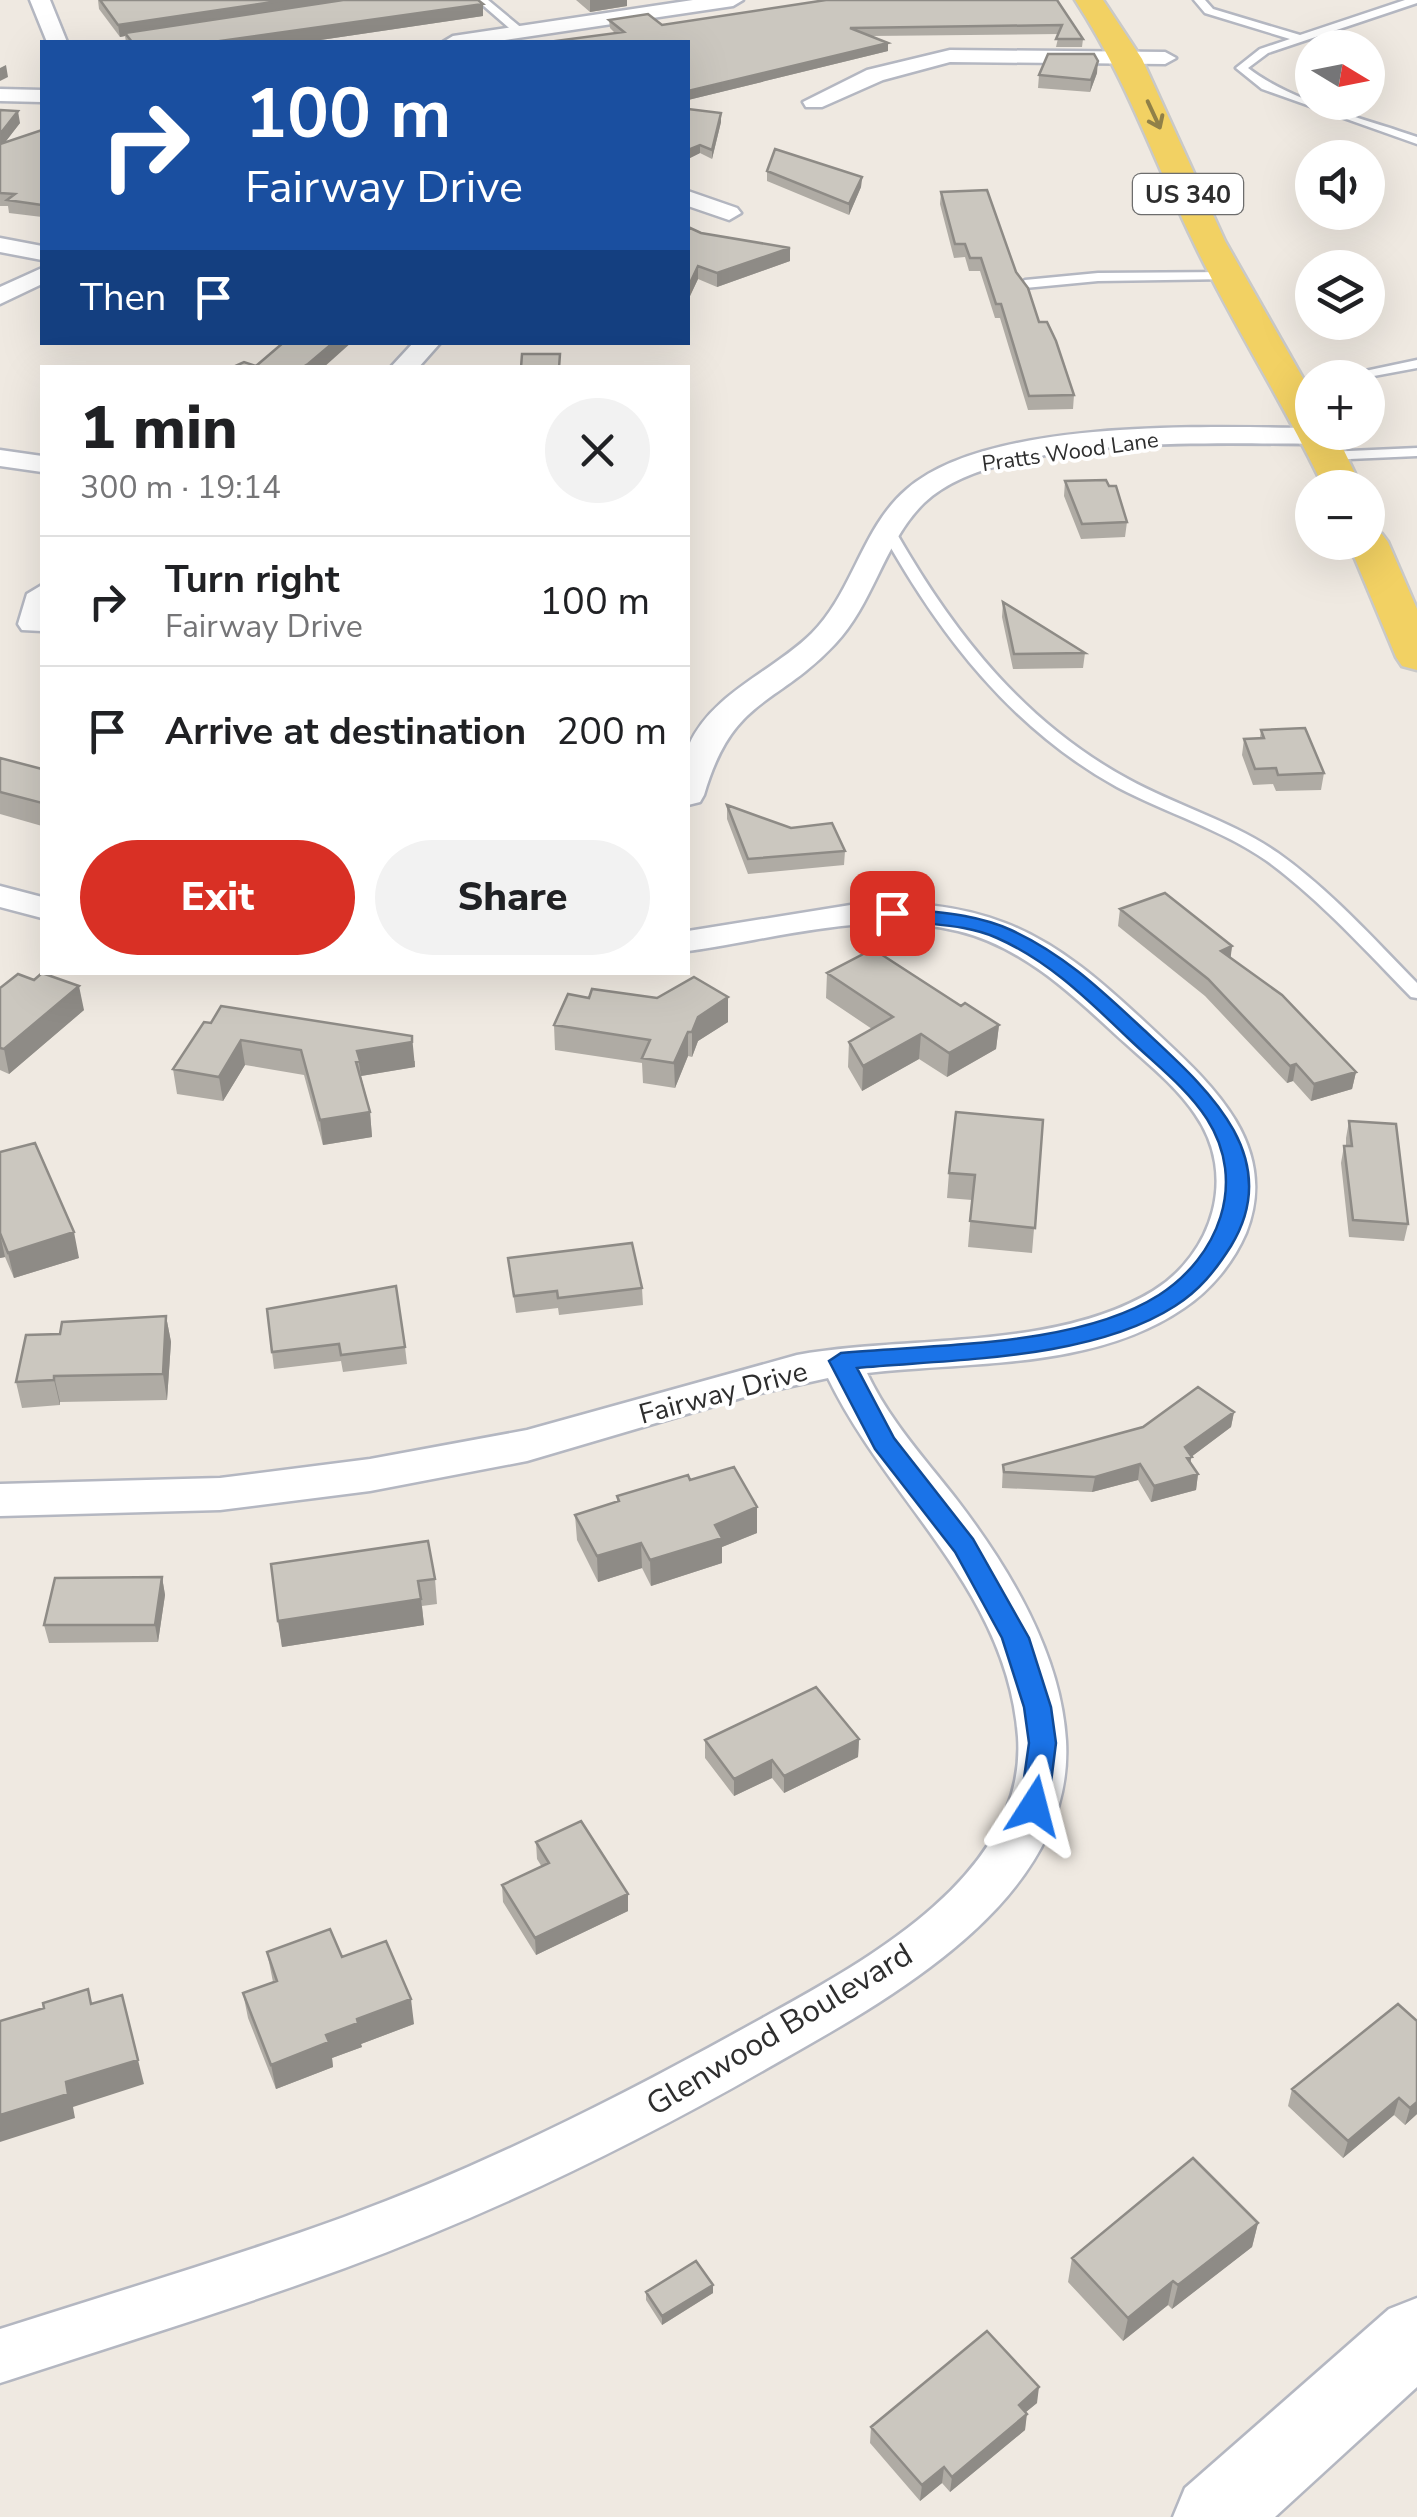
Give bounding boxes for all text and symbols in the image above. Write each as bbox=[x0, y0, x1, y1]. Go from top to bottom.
north arrow bbox=[1295, 30, 1385, 120]
map controls bbox=[1295, 30, 1385, 560]
text: 100 m bbox=[245, 66, 451, 162]
icon: right bbox=[80, 80, 210, 210]
one-way arrow bbox=[1146, 99, 1164, 129]
button: sound bbox=[1295, 140, 1385, 230]
text: Fairway Drive bbox=[245, 157, 523, 218]
road number: US 340 bbox=[1133, 174, 1243, 214]
button: layers bbox=[1295, 250, 1385, 340]
icon: arrive bbox=[186, 270, 241, 325]
text: Then bbox=[80, 272, 166, 323]
button: + bbox=[1295, 360, 1385, 450]
text: 1 min bbox=[80, 387, 238, 469]
button: close bbox=[545, 398, 650, 503]
street label: Pratts Wood Lane bbox=[980, 425, 1160, 479]
text: 300 m · 19:14 bbox=[80, 466, 281, 509]
button: − bbox=[1295, 470, 1385, 560]
text: Turn right bbox=[165, 554, 340, 605]
icon: right bbox=[80, 574, 135, 629]
text: 100 m bbox=[539, 576, 650, 627]
text: Fairway Drive bbox=[165, 605, 363, 648]
icon: arrive bbox=[80, 704, 135, 759]
text: Arrive at destination bbox=[165, 706, 526, 757]
text: 200 m bbox=[556, 706, 667, 757]
button: Exit bbox=[80, 840, 355, 955]
button: Share bbox=[375, 840, 650, 955]
pin bbox=[850, 871, 935, 956]
icon: arrive bbox=[865, 886, 920, 941]
street label: Fairway Drive bbox=[635, 1352, 812, 1434]
position arrow bbox=[982, 1754, 1086, 1858]
street label: Glenwood Boulevard bbox=[638, 1933, 920, 2126]

